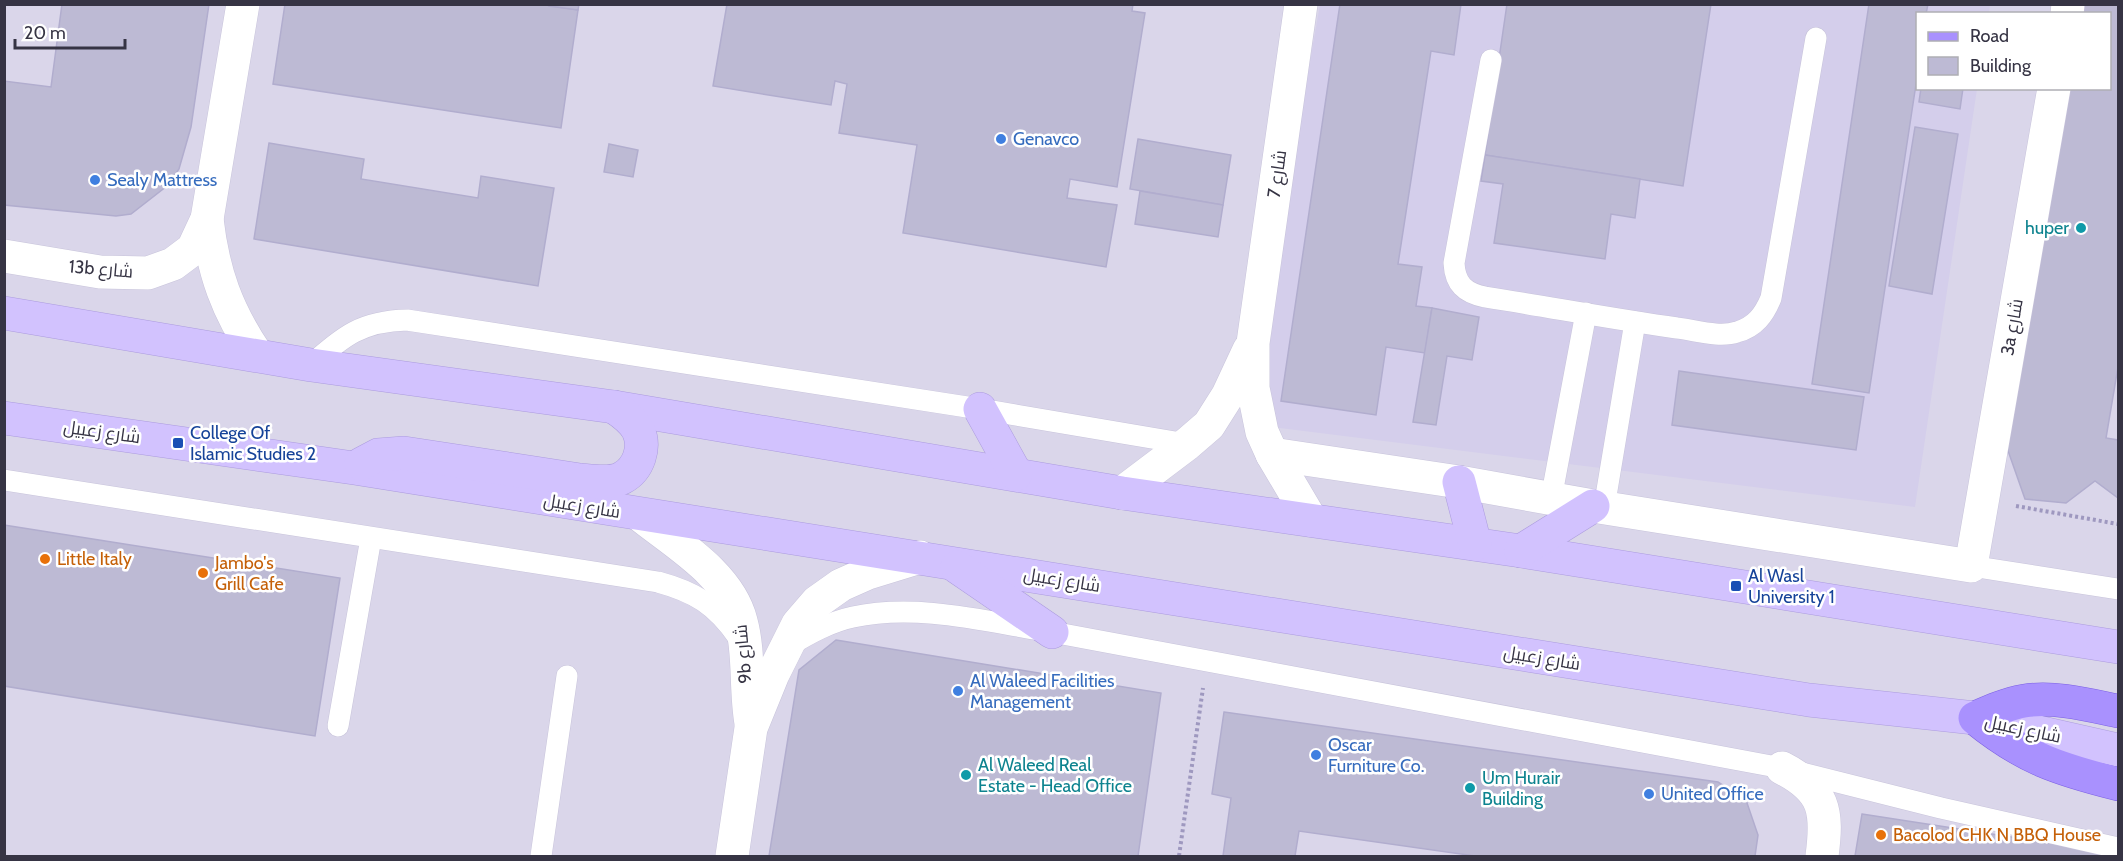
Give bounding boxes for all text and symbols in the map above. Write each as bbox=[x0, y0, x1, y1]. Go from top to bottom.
scale bar bbox=[15, 12, 124, 50]
legend bbox=[1916, 12, 2111, 90]
text: 20 m bbox=[24, 22, 66, 44]
text: Road bbox=[1970, 25, 2009, 47]
text: Building bbox=[1970, 55, 2032, 77]
place label: Genavco bbox=[1013, 128, 1079, 150]
marker: Genavco bbox=[994, 132, 1008, 146]
street label: شارع 7 bbox=[1263, 149, 1292, 199]
place label: Sealy Mattress bbox=[107, 169, 217, 191]
marker: Sealy Mattress bbox=[88, 173, 102, 187]
place label: huper bbox=[2025, 217, 2069, 239]
marker: huper bbox=[2074, 221, 2088, 235]
street label: 13b شارع bbox=[68, 255, 134, 284]
street label: 3a شارع bbox=[1996, 297, 2029, 357]
street label: شارع زعبيل bbox=[62, 416, 142, 449]
place label: College Of Islamic Studies 2 bbox=[190, 422, 316, 465]
marker: College Of Islamic Studies 2 bbox=[171, 436, 185, 450]
street label: شارع زعبيل bbox=[542, 489, 622, 524]
place label: Little Italy bbox=[57, 548, 132, 570]
marker: Little Italy bbox=[38, 552, 52, 566]
place label: Jambo's Grill Cafe bbox=[214, 552, 284, 595]
street label: شارع زعبيل bbox=[1022, 563, 1102, 598]
place label: Al Wasl University 1 bbox=[1748, 565, 1835, 608]
marker: Jambo's Grill Cafe bbox=[196, 566, 210, 580]
marker: Al Wasl University 1 bbox=[1729, 579, 1743, 593]
street label: 9b شارع bbox=[729, 623, 758, 684]
street label: شارع زعبيل bbox=[1502, 641, 1582, 676]
place label: Al Waleed Facilities Management bbox=[970, 670, 1114, 713]
marker: Al Waleed Facilities Management bbox=[951, 684, 965, 698]
street label: شارع زعبيل bbox=[1983, 710, 2063, 749]
place label: Oscar Furniture Co. bbox=[1328, 734, 1424, 777]
marker: Oscar Furniture Co. bbox=[1309, 748, 1323, 762]
place label: Al Waleed Real Estate - Head Office bbox=[978, 754, 1132, 797]
place label: Um Hurair Building bbox=[1482, 767, 1561, 810]
marker: Al Waleed Real Estate - Head Office bbox=[959, 768, 973, 782]
marker: Um Hurair Building bbox=[1463, 781, 1477, 795]
place label: United Office bbox=[1661, 783, 1764, 805]
marker: United Office bbox=[1642, 787, 1656, 801]
place label: Bacolod CHK N BBQ House bbox=[1893, 824, 2101, 846]
marker: Bacolod CHK N BBQ House bbox=[1874, 828, 1888, 842]

